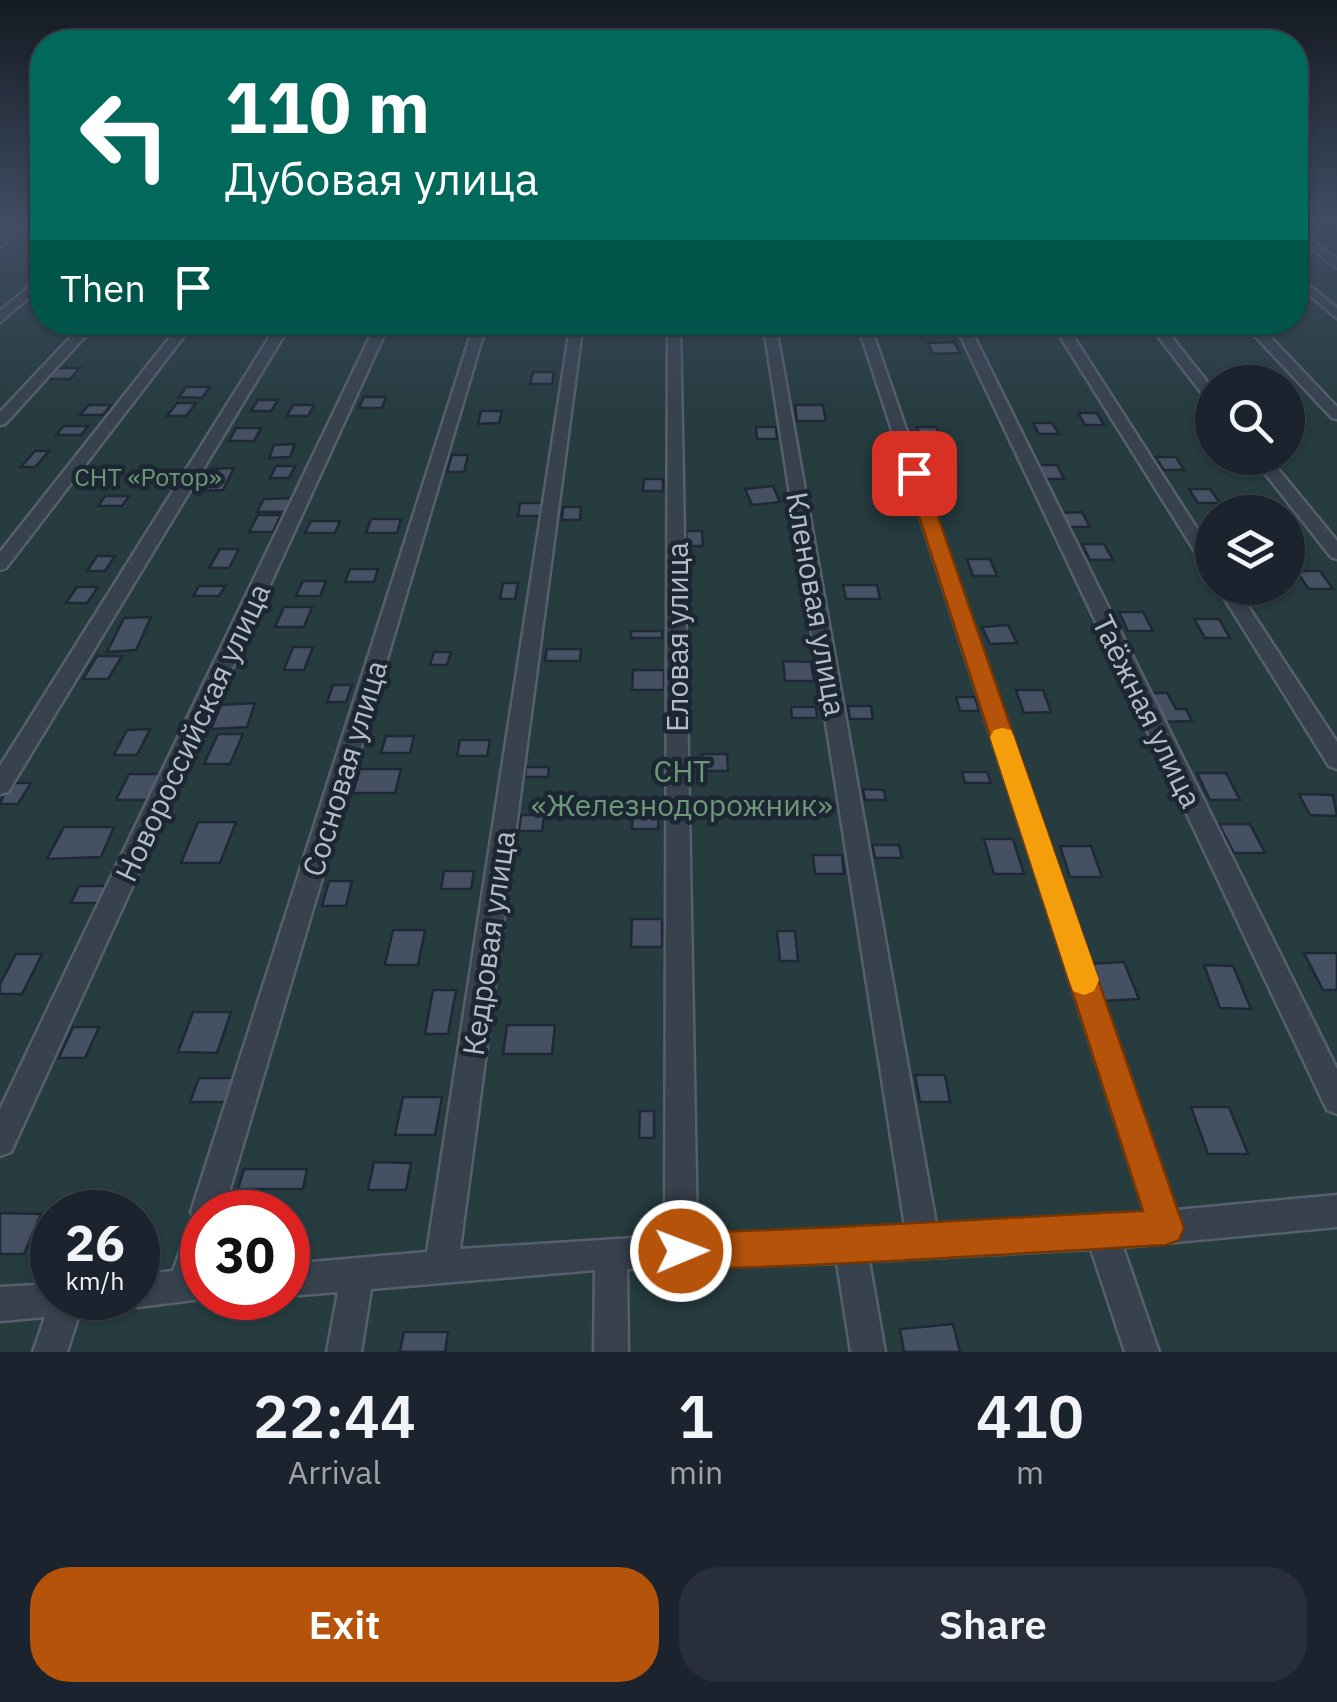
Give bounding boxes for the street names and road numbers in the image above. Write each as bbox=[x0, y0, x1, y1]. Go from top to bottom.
street label: Кленовая улица bbox=[778, 489, 856, 719]
street label: Еловая улица bbox=[657, 542, 696, 732]
street label: Новороссийская улица bbox=[106, 577, 278, 887]
street label: Таёжная улица bbox=[1084, 608, 1212, 814]
street label: Сосновая улица bbox=[293, 655, 395, 881]
street label: Кедровая улица bbox=[453, 828, 523, 1058]

